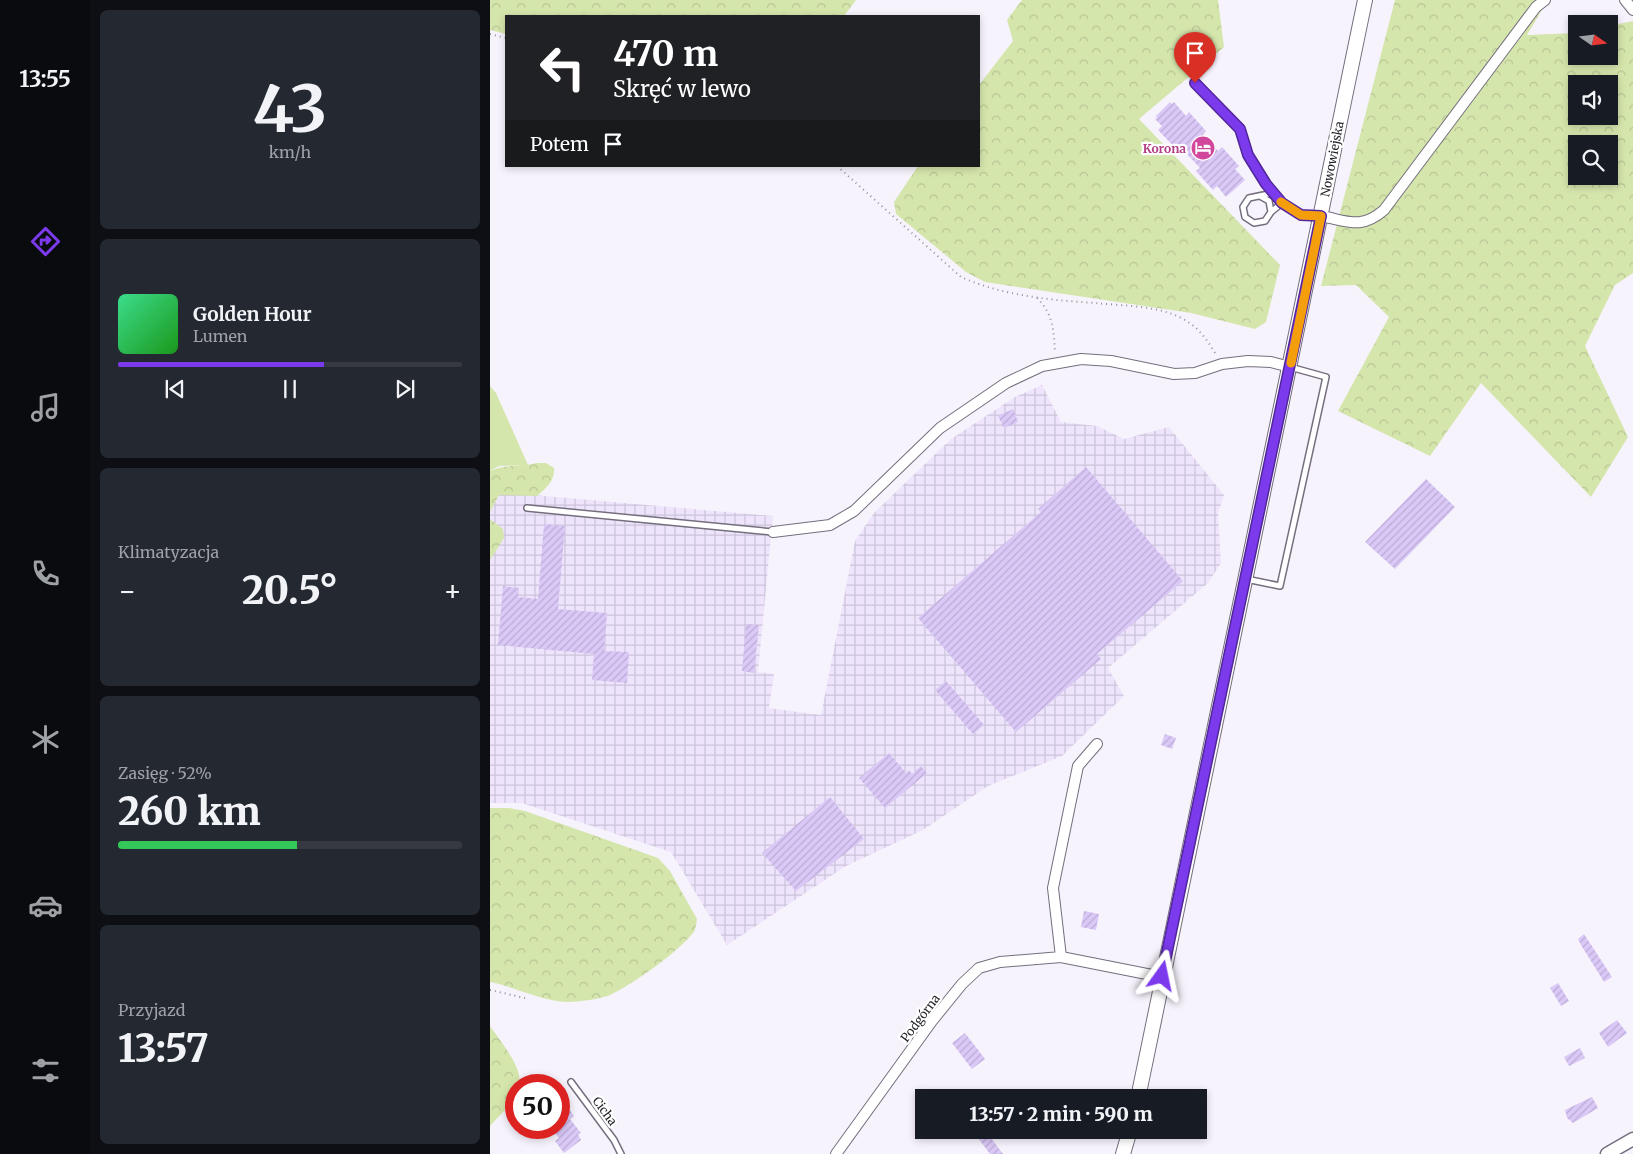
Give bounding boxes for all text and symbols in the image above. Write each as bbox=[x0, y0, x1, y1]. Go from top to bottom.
north arrow bbox=[1568, 15, 1618, 65]
map controls bbox=[1568, 15, 1618, 185]
text: 470 m bbox=[613, 32, 718, 76]
pin bbox=[1174, 32, 1216, 83]
icon: left bbox=[530, 35, 595, 100]
icon: arrive bbox=[1181, 39, 1209, 67]
text: 13:55 bbox=[19, 65, 71, 93]
text: 43 bbox=[253, 68, 327, 150]
text: Skręć w lewo bbox=[613, 75, 751, 103]
button: sound bbox=[1568, 75, 1618, 125]
street label: Nowowiejska bbox=[1317, 119, 1347, 198]
icon: arrive bbox=[599, 130, 627, 158]
text: Potem bbox=[530, 132, 589, 156]
hotel icon: Korona bbox=[1190, 135, 1216, 161]
button: search bbox=[1568, 135, 1618, 185]
place label: Korona bbox=[1143, 141, 1186, 156]
text: km/h bbox=[269, 142, 311, 162]
icon: directions bbox=[28, 224, 63, 259]
text: Golden Hour bbox=[193, 302, 312, 326]
text: Lumen bbox=[193, 326, 247, 346]
icon: previous bbox=[161, 375, 189, 403]
icon: pause bbox=[276, 375, 304, 403]
icon: next bbox=[391, 375, 419, 403]
icon: music bbox=[28, 390, 63, 425]
text: Klimatyzacja bbox=[118, 542, 219, 562]
icon: phone bbox=[28, 556, 63, 591]
text: 20.5° bbox=[242, 567, 338, 614]
text: − bbox=[118, 573, 137, 609]
text: + bbox=[443, 573, 462, 609]
icon: climate bbox=[28, 722, 63, 757]
text: Zasięg · 52% bbox=[118, 763, 212, 783]
text: 260 km bbox=[118, 788, 261, 835]
icon: car bbox=[28, 888, 63, 923]
position arrow bbox=[1135, 949, 1187, 1001]
street label: Podgórna bbox=[897, 991, 943, 1045]
text: Przyjazd bbox=[118, 1000, 185, 1020]
text: 13:57 bbox=[118, 1025, 209, 1072]
icon: filters bbox=[28, 1053, 63, 1088]
speed limit sign: 50 bbox=[505, 1074, 570, 1139]
street label: Cicha bbox=[590, 1094, 621, 1129]
text: 13:57 · 2 min · 590 m bbox=[969, 1102, 1153, 1126]

